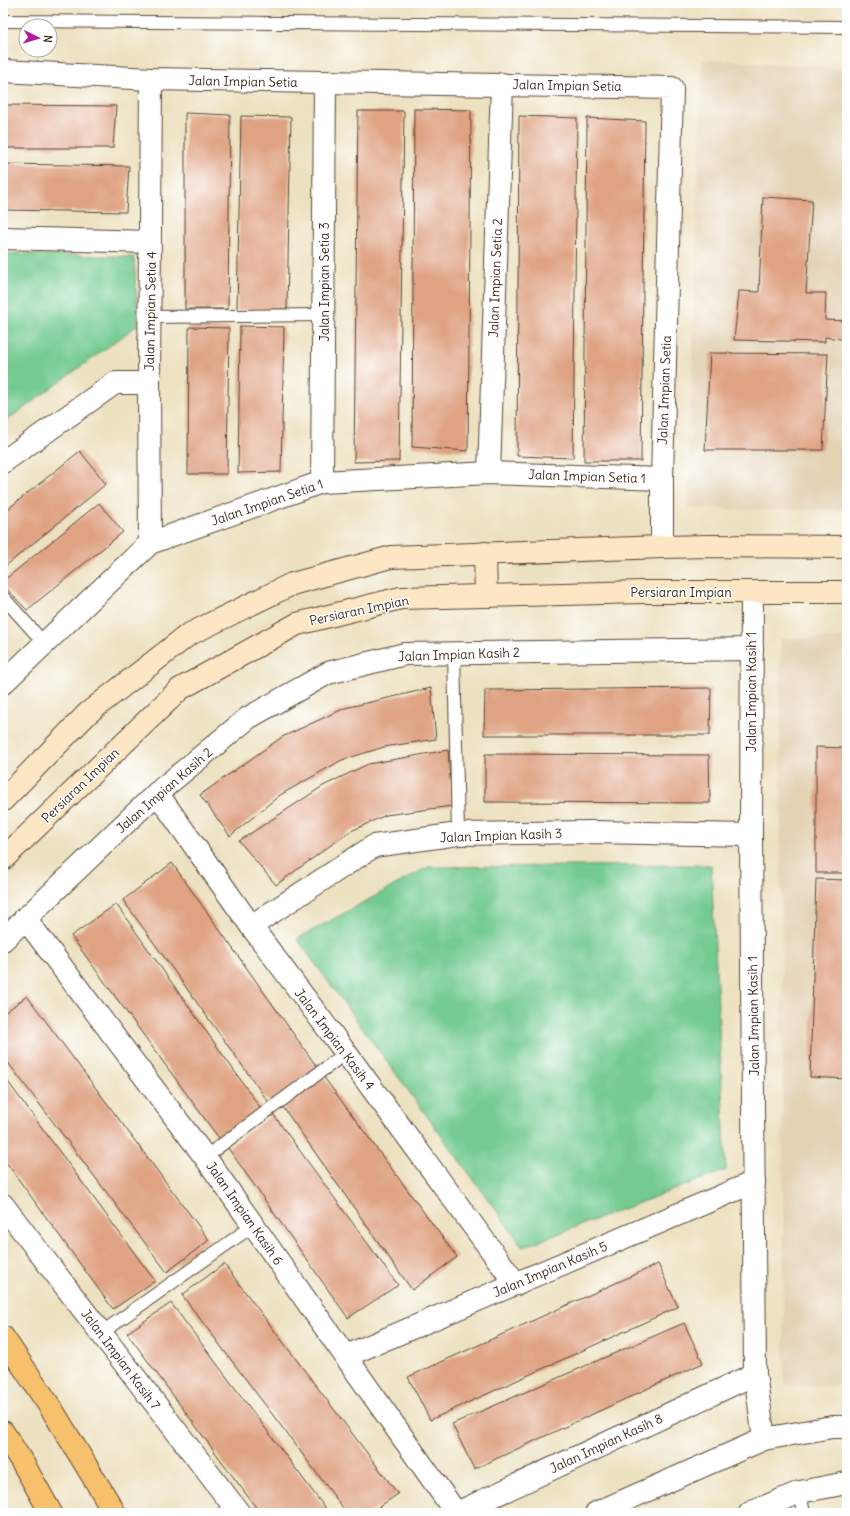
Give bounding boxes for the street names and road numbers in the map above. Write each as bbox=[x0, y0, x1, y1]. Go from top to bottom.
street label: Jalan Impian Setia bbox=[188, 72, 298, 91]
street label: Jalan Impian Setia bbox=[512, 76, 622, 95]
street label: Jalan Impian Setia 2 bbox=[485, 218, 506, 338]
street label: Jalan Impian Setia 3 bbox=[316, 222, 333, 342]
street label: Jalan Impian Setia 4 bbox=[141, 251, 160, 371]
street label: Jalan Impian Setia bbox=[654, 335, 675, 445]
street label: Jalan Impian Setia 1 bbox=[528, 466, 646, 487]
street label: Jalan Impian Setia 1 bbox=[209, 475, 325, 530]
street label: Persiaran Impian bbox=[630, 584, 732, 601]
street label: Persiaran Impian bbox=[308, 592, 411, 629]
street label: Jalan Impian Kasih 1 bbox=[743, 632, 760, 752]
street label: Jalan Impian Kasih 2 bbox=[398, 644, 520, 665]
street label: Persiaran Impian bbox=[38, 744, 123, 827]
street label: Jalan Impian Kasih 2 bbox=[113, 744, 216, 837]
street label: Jalan Impian Kasih 3 bbox=[440, 825, 563, 846]
street label: Jalan Impian Kasih 1 bbox=[744, 956, 763, 1076]
street label: Jalan Impian Kasih 4 bbox=[291, 985, 378, 1093]
street label: Jalan Impian Kasih 6 bbox=[202, 1158, 287, 1268]
street label: Jalan Impian Kasih 5 bbox=[490, 1238, 610, 1301]
street label: Jalan Impian Kasih 7 bbox=[77, 1306, 164, 1413]
street label: Jalan Impian Kasih 8 bbox=[547, 1410, 665, 1477]

